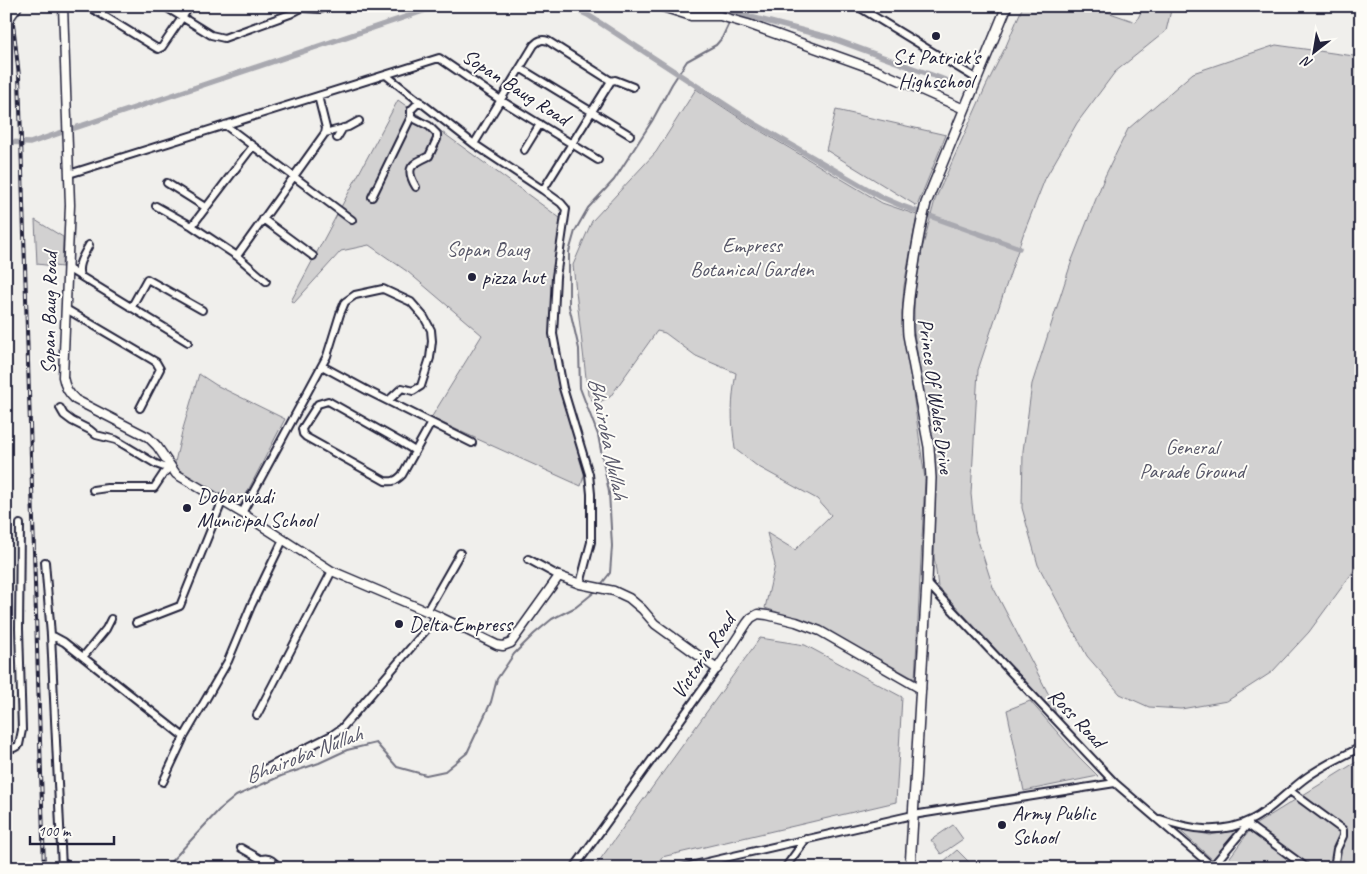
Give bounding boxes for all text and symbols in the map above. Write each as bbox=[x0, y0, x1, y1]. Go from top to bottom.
north arrow bbox=[1290, 28, 1340, 78]
marker: S.t Patrick's Highschool bbox=[930, 30, 942, 42]
street label: Sopan Baug Road bbox=[458, 43, 578, 133]
place label: S.t Patrick's Highschool bbox=[892, 44, 982, 94]
text: N bbox=[1297, 52, 1316, 72]
park label: Empress Botanical Garden bbox=[690, 232, 814, 282]
park label: Sopan Baug bbox=[447, 236, 531, 262]
street label: Sopan Baug Road bbox=[35, 248, 63, 374]
place label: pizza hut bbox=[482, 264, 547, 290]
marker: pizza hut bbox=[466, 271, 478, 283]
street label: Prince Of Wales Drive bbox=[912, 317, 960, 476]
water label: Bhairoba Nullah bbox=[582, 375, 635, 503]
park label: General Parade Ground bbox=[1140, 434, 1248, 484]
place label: Dobarwadi Municipal School bbox=[197, 483, 319, 533]
marker: Dobarwadi Municipal School bbox=[181, 502, 193, 514]
street label: Victoria Road bbox=[665, 605, 743, 704]
place label: Delta Empress bbox=[409, 611, 514, 637]
marker: Delta Empress bbox=[393, 618, 405, 630]
street label: Ross Road bbox=[1043, 683, 1113, 755]
water label: Bhairoba Nullah bbox=[241, 719, 368, 790]
place label: Army Public School bbox=[1012, 800, 1097, 850]
scale bar bbox=[30, 814, 114, 846]
marker: Army Public School bbox=[996, 819, 1008, 831]
text: 100 m bbox=[38, 822, 72, 841]

